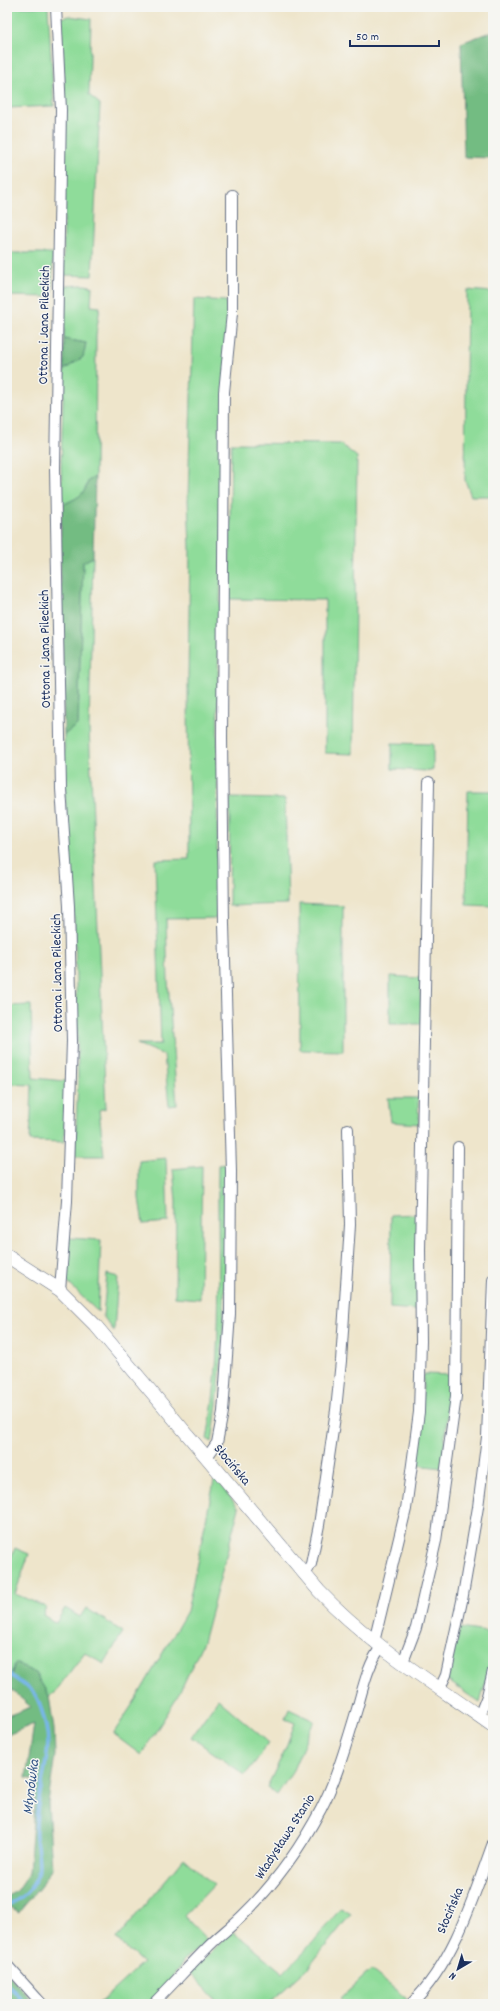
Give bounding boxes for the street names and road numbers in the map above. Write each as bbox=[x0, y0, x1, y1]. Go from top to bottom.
street label: Ottona i Jana Pileckich bbox=[34, 265, 56, 385]
street label: Ottona i Jana Pileckich bbox=[35, 589, 57, 709]
street label: Ottona i Jana Pileckich bbox=[47, 913, 69, 1033]
street label: Słocińska bbox=[208, 1440, 255, 1491]
street label: Władysława Stanio bbox=[251, 1790, 321, 1884]
street label: Słocińska bbox=[432, 1884, 470, 1937]

